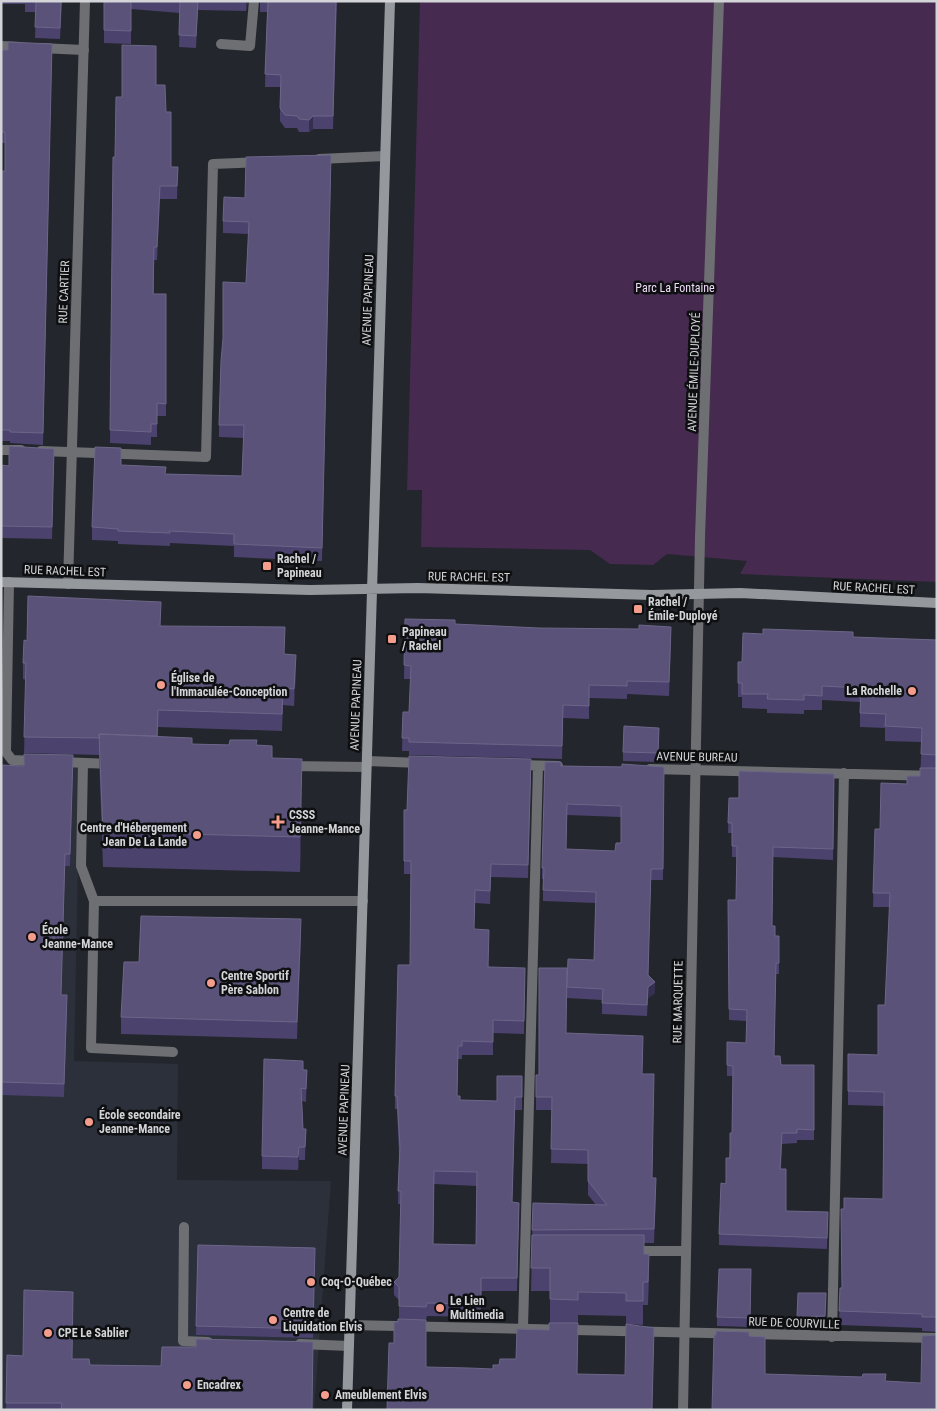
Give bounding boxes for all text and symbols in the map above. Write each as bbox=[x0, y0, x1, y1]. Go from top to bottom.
street label: AVENUE PAPINEAU bbox=[359, 254, 377, 346]
street label: RUE CARTIER bbox=[56, 260, 72, 324]
park label: Parc La Fontaine bbox=[635, 281, 715, 295]
street label: AVENUE ÉMILE-DUPLOYÉ bbox=[684, 312, 703, 432]
place label: Rachel / Papineau bbox=[277, 552, 322, 580]
marker: Rachel / Papineau bbox=[261, 560, 273, 572]
street label: RUE RACHEL EST bbox=[24, 563, 106, 579]
street label: RUE RACHEL EST bbox=[428, 569, 510, 585]
street label: RUE RACHEL EST bbox=[833, 579, 915, 597]
place label: Rachel / Émile-Duployé bbox=[648, 595, 718, 623]
marker: Rachel / Émile-Duployé bbox=[632, 603, 644, 615]
place label: Papineau / Rachel bbox=[402, 625, 447, 653]
marker: Papineau / Rachel bbox=[386, 633, 398, 645]
street label: AVENUE PAPINEAU bbox=[347, 659, 365, 751]
place label: Église de l'Immaculée-Conception bbox=[171, 670, 288, 699]
marker: Église de l'Immaculée-Conception bbox=[155, 679, 167, 691]
place label: La Rochelle bbox=[846, 684, 902, 698]
marker: La Rochelle bbox=[906, 685, 918, 697]
street label: AVENUE BUREAU bbox=[656, 749, 738, 765]
place label: CSSS Jeanne-Mance bbox=[289, 808, 360, 836]
marker: CSSS Jeanne-Mance bbox=[271, 815, 285, 829]
place label: Centre d'Hébergement Jean De La Lande bbox=[80, 821, 187, 849]
marker: Centre d'Hébergement Jean De La Lande bbox=[191, 829, 203, 841]
place label: École Jeanne-Mance bbox=[42, 922, 113, 951]
marker: École Jeanne-Mance bbox=[26, 931, 38, 943]
street label: RUE MARQUETTE bbox=[670, 960, 686, 1044]
place label: Centre Sportif Père Sablon bbox=[221, 969, 289, 997]
marker: Centre Sportif Père Sablon bbox=[205, 977, 217, 989]
street label: AVENUE PAPINEAU bbox=[335, 1064, 353, 1156]
place label: École secondaire Jeanne-Mance bbox=[99, 1107, 181, 1136]
marker: École secondaire Jeanne-Mance bbox=[83, 1116, 95, 1128]
place label: Coq-O-Québec bbox=[321, 1275, 392, 1289]
marker: Coq-O-Québec bbox=[305, 1276, 317, 1288]
place label: Le Lien Multimedia bbox=[450, 1294, 504, 1322]
marker: Le Lien Multimedia bbox=[434, 1302, 446, 1314]
place label: Centre de Liquidation Elvis bbox=[283, 1306, 363, 1334]
marker: Centre de Liquidation Elvis bbox=[267, 1314, 279, 1326]
street label: RUE DE COURVILLE bbox=[748, 1314, 840, 1332]
place label: CPE Le Sablier bbox=[58, 1326, 128, 1340]
marker: CPE Le Sablier bbox=[42, 1327, 54, 1339]
place label: Encadrex bbox=[197, 1378, 242, 1392]
marker: Encadrex bbox=[181, 1379, 193, 1391]
place label: Ameublement Elvis bbox=[335, 1388, 427, 1402]
marker: Ameublement Elvis bbox=[319, 1389, 331, 1401]

